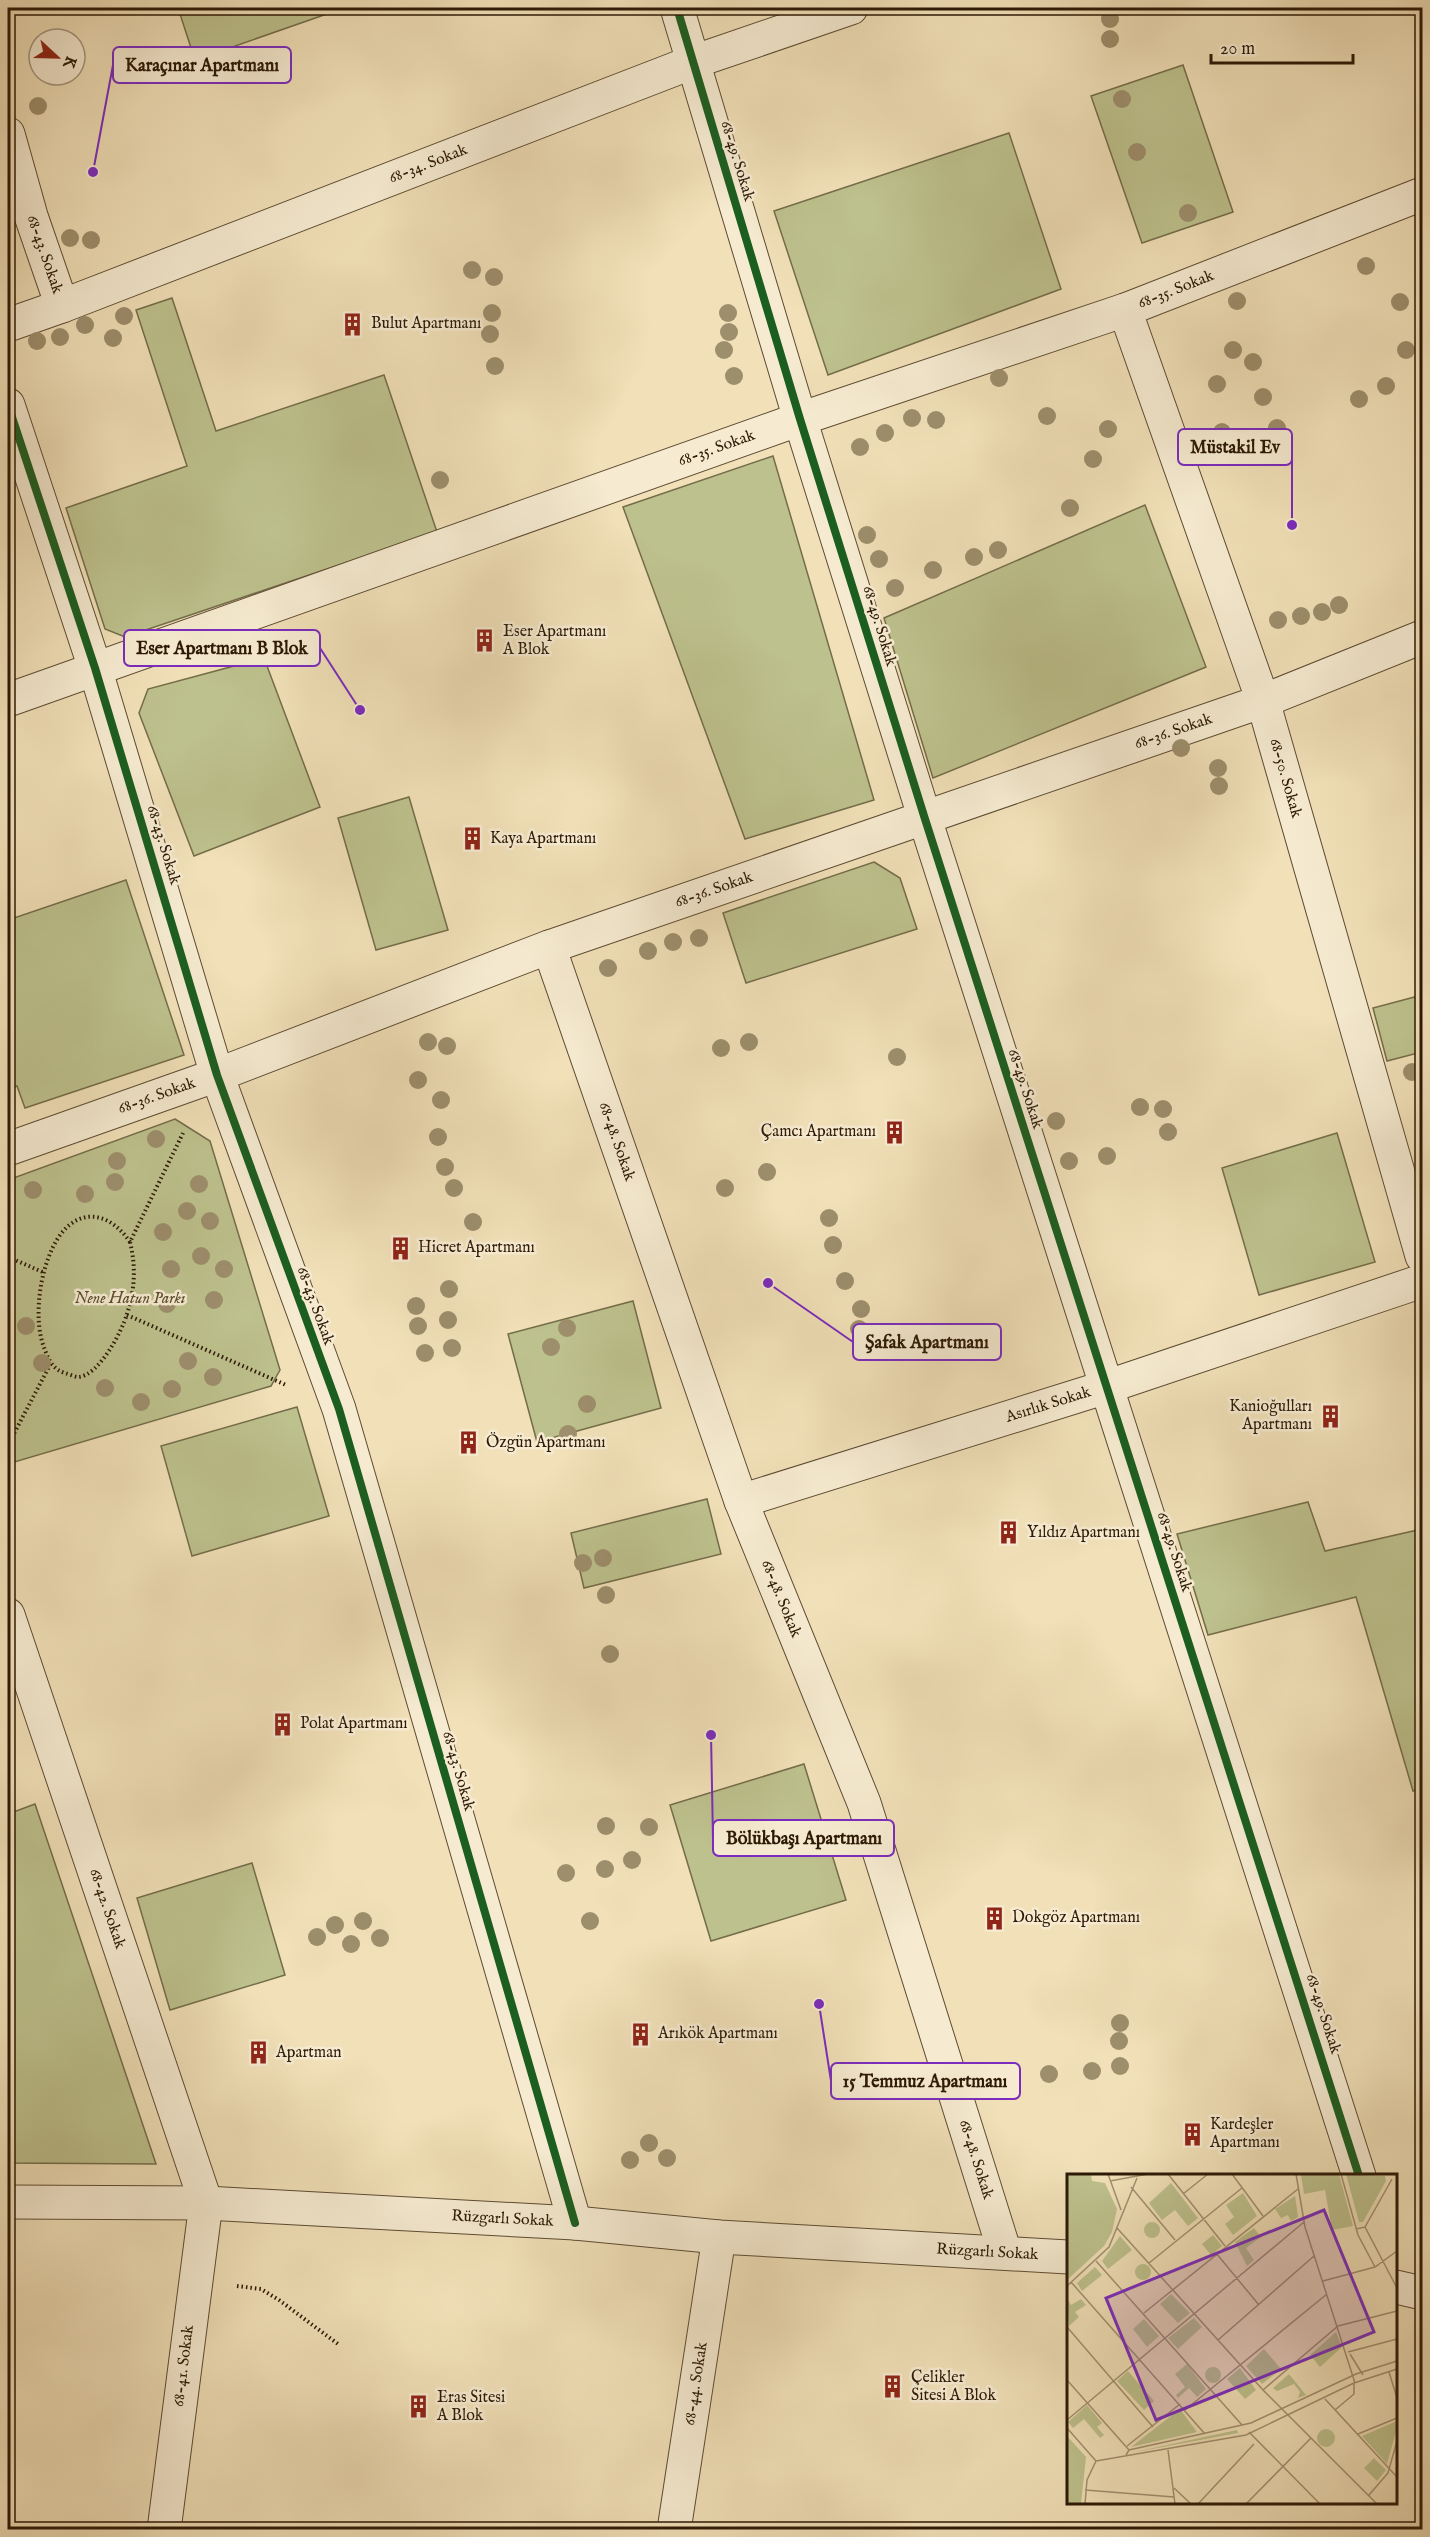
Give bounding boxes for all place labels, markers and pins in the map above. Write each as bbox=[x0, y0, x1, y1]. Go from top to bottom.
callout: Karaçınar Apartmanı bbox=[113, 47, 291, 83]
building icon: Bulut Apartmanı bbox=[340, 311, 366, 337]
place label: Bulut Apartmanı bbox=[371, 314, 481, 334]
callout: Müstakil Ev bbox=[1178, 429, 1292, 465]
place label: Eser Apartmanı A Blok bbox=[502, 622, 606, 660]
building icon: Eser Apartmanı A Blok bbox=[472, 628, 498, 654]
callout: Eser Apartmanı B Blok bbox=[124, 630, 320, 666]
building icon: Kaya Apartmanı bbox=[459, 826, 485, 852]
place label: Kaya Apartmanı bbox=[490, 829, 596, 849]
building icon: Çamcı Apartmanı bbox=[881, 1119, 907, 1145]
place label: Çamcı Apartmanı bbox=[761, 1122, 876, 1142]
building icon: Hicret Apartmanı bbox=[387, 1235, 413, 1261]
place label: Hicret Apartmanı bbox=[418, 1238, 535, 1258]
callout: Şafak Apartmanı bbox=[853, 1324, 1001, 1360]
place label: Kanioğulları Apartmanı bbox=[1229, 1397, 1312, 1435]
building icon: Kanioğulları Apartmanı bbox=[1317, 1403, 1343, 1429]
building icon: Özgün Apartmanı bbox=[455, 1430, 481, 1456]
place label: Özgün Apartmanı bbox=[486, 1432, 606, 1453]
building icon: Yıldız Apartmanı bbox=[996, 1520, 1022, 1546]
place label: Yıldız Apartmanı bbox=[1027, 1523, 1140, 1543]
building icon: Polat Apartmanı bbox=[269, 1711, 295, 1737]
place label: Polat Apartmanı bbox=[300, 1714, 408, 1734]
callout: Bölükbaşı Apartmanı bbox=[713, 1820, 894, 1856]
building icon: Dokgöz Apartmanı bbox=[981, 1905, 1007, 1931]
place label: Dokgöz Apartmanı bbox=[1012, 1908, 1140, 1928]
building icon: Arıkök Apartmanı bbox=[627, 2021, 653, 2047]
place label: Arıkök Apartmanı bbox=[657, 2024, 778, 2044]
building icon: Apartman bbox=[245, 2040, 271, 2066]
place label: Apartman bbox=[275, 2043, 342, 2063]
callout: 15 Temmuz Apartmanı bbox=[831, 2063, 1020, 2099]
place label: Kardeşler Apartmanı bbox=[1209, 2115, 1280, 2153]
building icon: Kardeşler Apartmanı bbox=[1179, 2121, 1205, 2147]
place label: Çelikler Sitesi A Blok bbox=[911, 2368, 996, 2406]
building icon: Çelikler Sitesi A Blok bbox=[880, 2374, 906, 2400]
place label: Eras Sitesi A Blok bbox=[436, 2388, 505, 2426]
building icon: Eras Sitesi A Blok bbox=[406, 2394, 432, 2420]

